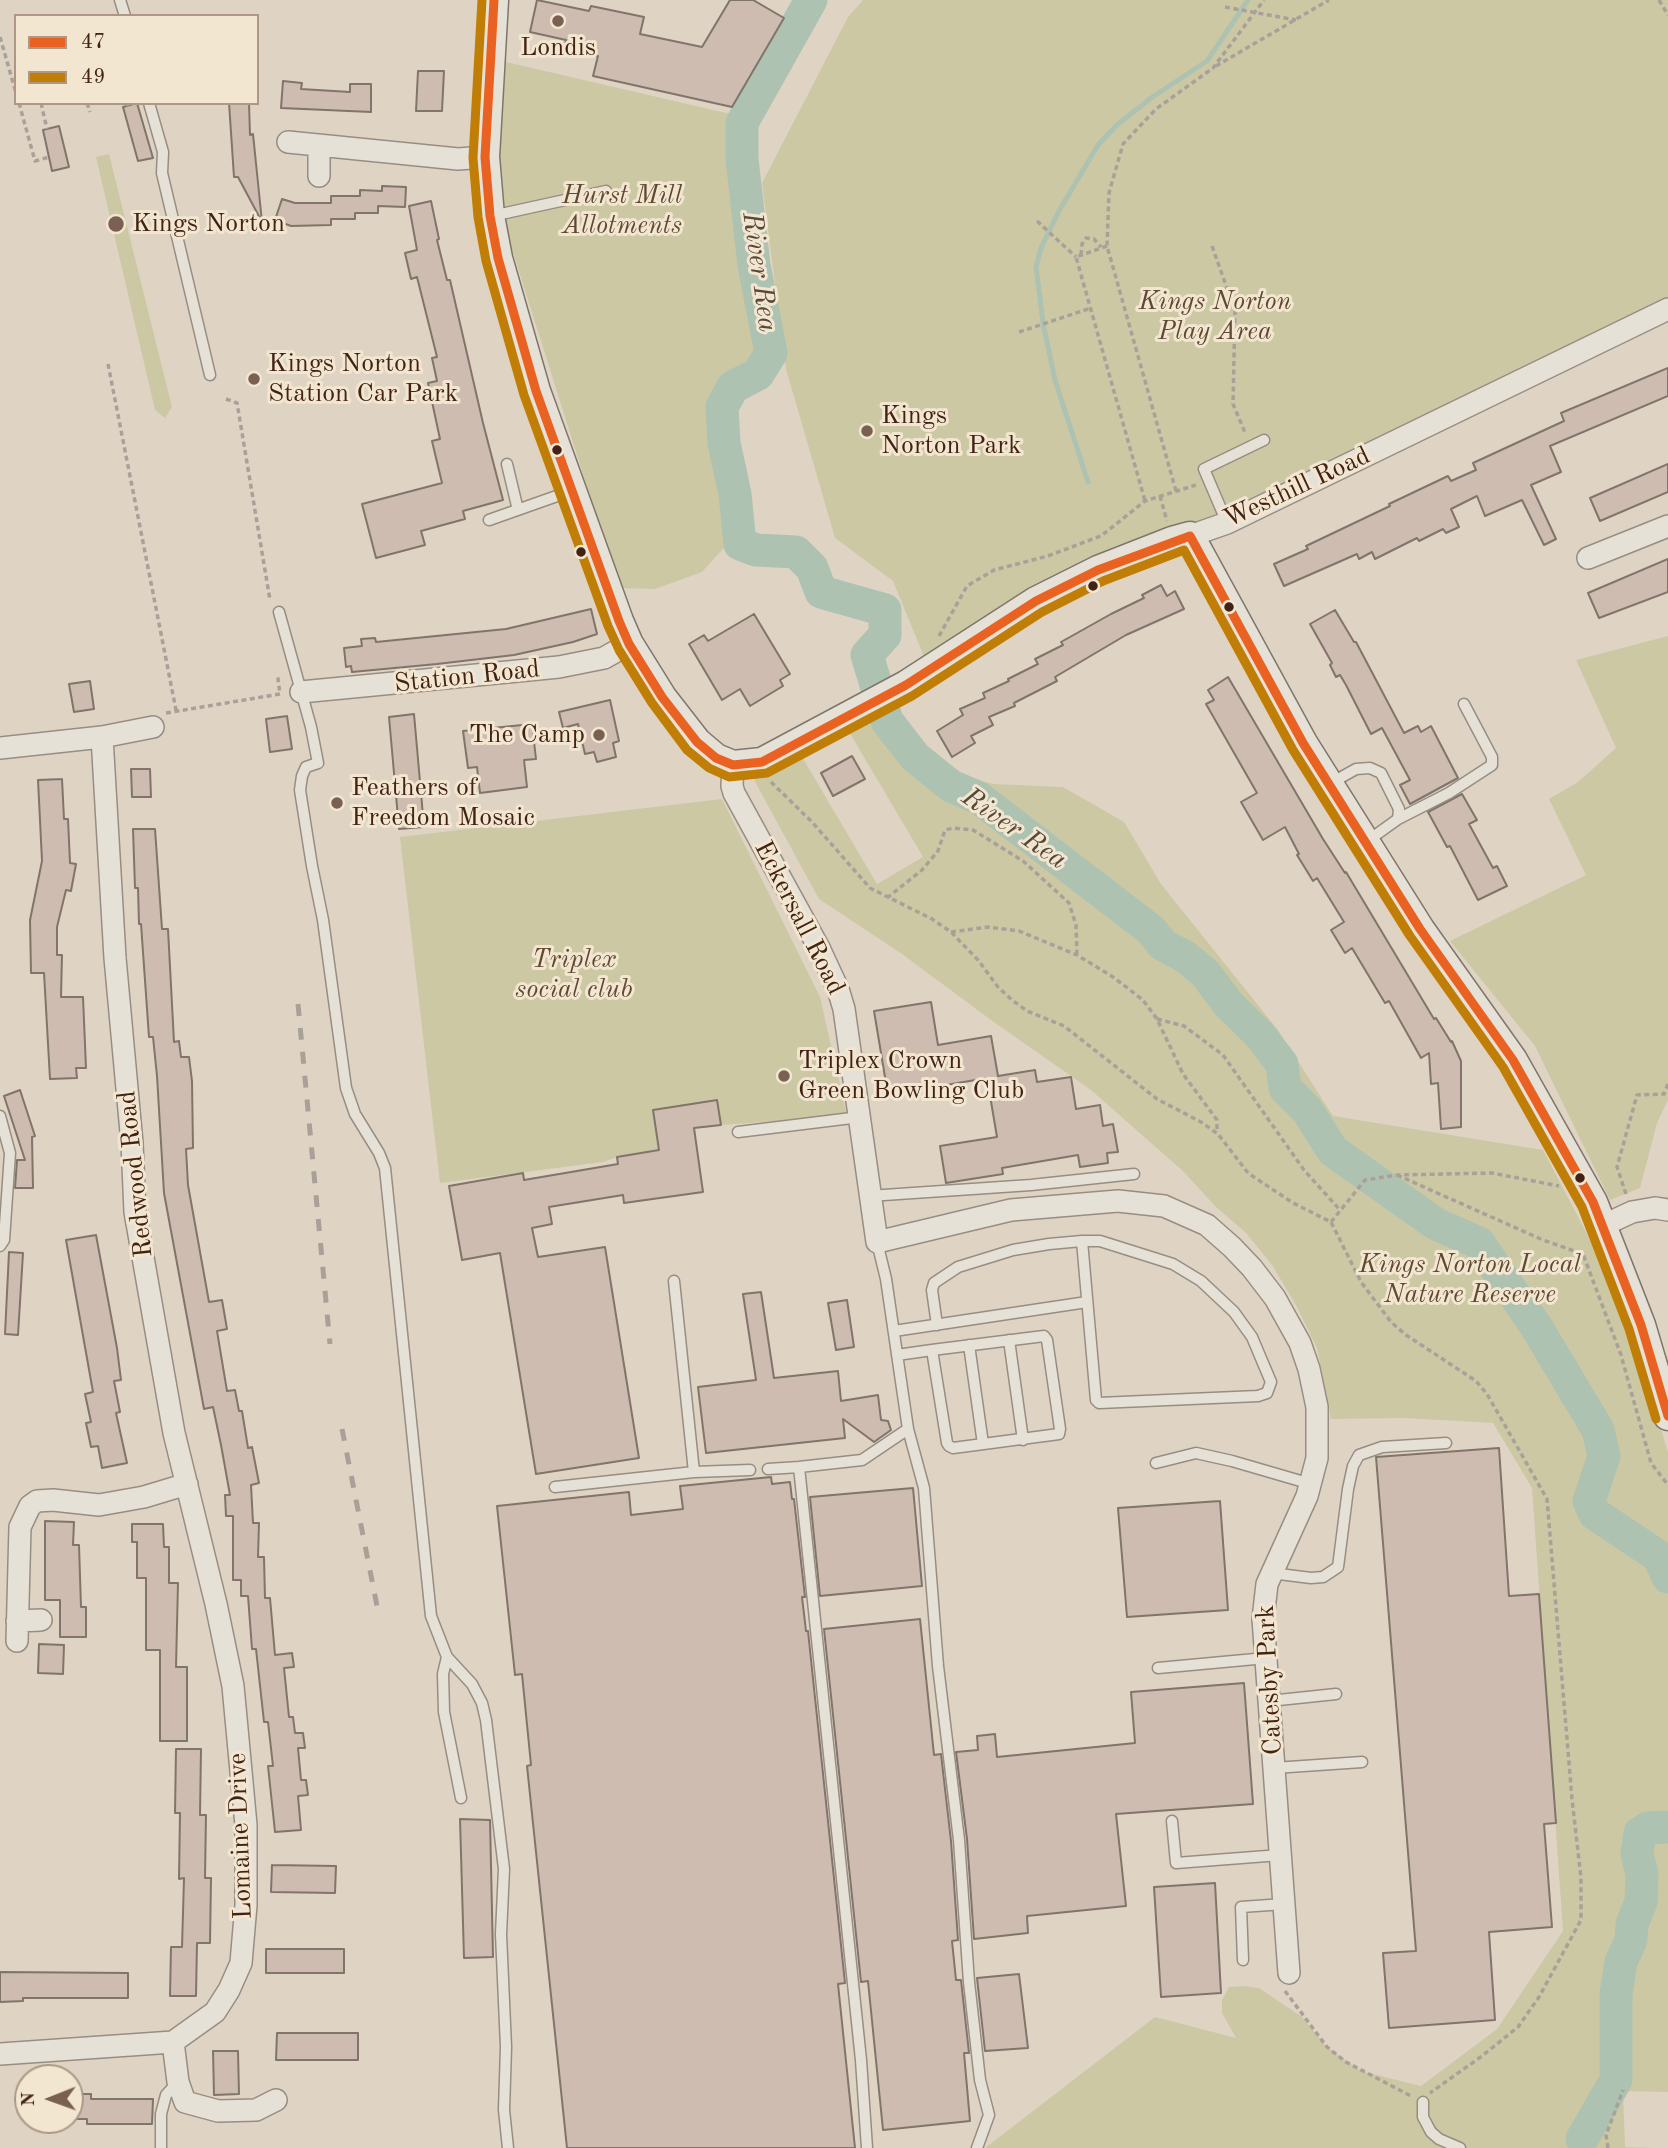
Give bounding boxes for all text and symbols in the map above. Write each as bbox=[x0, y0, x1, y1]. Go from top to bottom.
marker: Londis bbox=[550, 13, 566, 29]
legend bbox=[14, 14, 259, 105]
text: 47 bbox=[81, 32, 105, 53]
place label: Londis bbox=[520, 32, 596, 64]
text: 49 bbox=[81, 67, 105, 88]
park label: Hurst Mill Allotments bbox=[562, 180, 682, 242]
place label: Kings Norton bbox=[132, 208, 285, 240]
water label: River Rea bbox=[734, 210, 784, 334]
marker: Kings Norton bbox=[106, 214, 126, 234]
park label: Kings Norton Play Area bbox=[1139, 286, 1291, 348]
place label: Kings Norton Station Car Park bbox=[268, 348, 458, 410]
marker: Kings Norton Station Car Park bbox=[246, 371, 262, 387]
place label: Kings Norton Park bbox=[881, 400, 1021, 462]
marker: Kings Norton Park bbox=[859, 423, 875, 439]
street label: Westhill Road bbox=[1219, 440, 1375, 536]
unlabelled marker bbox=[550, 443, 564, 457]
unlabelled marker bbox=[574, 545, 588, 559]
unlabelled marker bbox=[1086, 579, 1100, 593]
unlabelled marker bbox=[1222, 600, 1236, 614]
street label: Station Road bbox=[393, 654, 541, 700]
place label: The Camp bbox=[469, 719, 585, 751]
marker: The Camp bbox=[591, 727, 607, 743]
place label: Feathers of Freedom Mosaic bbox=[351, 772, 535, 834]
water label: River Rea bbox=[955, 781, 1073, 877]
marker: Feathers of Freedom Mosaic bbox=[329, 795, 345, 811]
street label: Eckersall Road bbox=[747, 836, 851, 1000]
park label: Triplex social club bbox=[515, 944, 633, 1006]
place label: Triplex Crown Green Bowling Club bbox=[798, 1045, 1024, 1106]
marker: Triplex Crown Green Bowling Club bbox=[776, 1068, 792, 1084]
street label: Redwood Road bbox=[112, 1089, 160, 1259]
unlabelled marker bbox=[1573, 1171, 1587, 1185]
park label: Kings Norton Local Nature Reserve bbox=[1359, 1249, 1581, 1310]
street label: Catesby Park bbox=[1250, 1604, 1290, 1756]
street label: Lomaine Drive bbox=[223, 1752, 259, 1920]
north arrow bbox=[14, 2064, 84, 2134]
text: N bbox=[20, 2092, 39, 2107]

